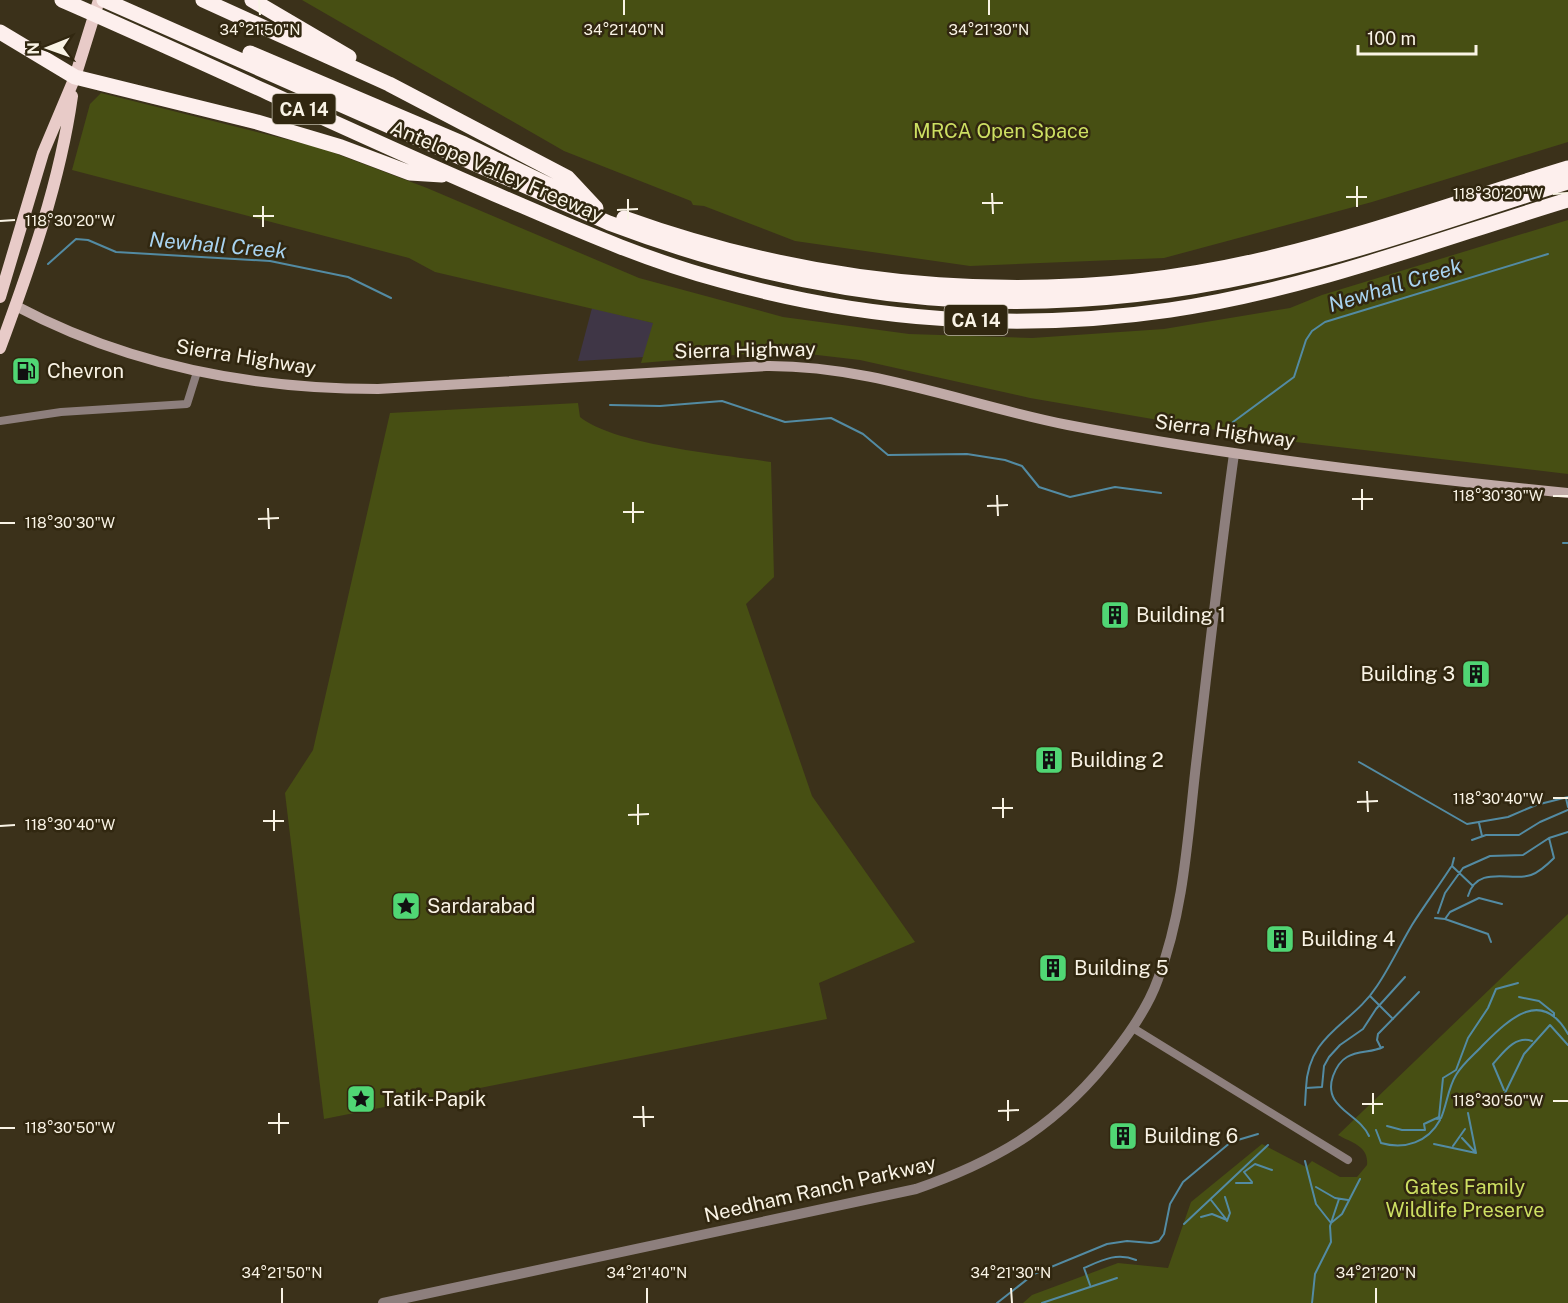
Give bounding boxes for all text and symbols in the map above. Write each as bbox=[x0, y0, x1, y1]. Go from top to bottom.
north arrow bbox=[18, 18, 78, 78]
scale bar bbox=[1358, 18, 1476, 56]
text: 34°21'50"N bbox=[219, 21, 301, 38]
text: 34°21'40"N bbox=[584, 21, 664, 38]
text: 34°21'30"N bbox=[949, 21, 1029, 38]
text: 100 m bbox=[1367, 28, 1416, 49]
text: N bbox=[24, 42, 43, 55]
road number: CA 14 bbox=[272, 94, 336, 124]
street label: Antelope Valley Freeway bbox=[387, 115, 607, 227]
park label: MRCA Open Space bbox=[913, 119, 1089, 143]
text: 118°30'20"W bbox=[1453, 185, 1543, 202]
text: 118°30'20"W bbox=[25, 212, 115, 229]
water label: Newhall Creek bbox=[148, 227, 289, 264]
water label: Newhall Creek bbox=[1325, 253, 1465, 317]
road number: CA 14 bbox=[944, 305, 1008, 335]
street label: Sierra Highway bbox=[174, 334, 318, 380]
street label: Sierra Highway bbox=[674, 337, 816, 363]
fuel station icon: Chevron bbox=[10, 355, 42, 387]
place label: Chevron bbox=[47, 359, 124, 383]
street label: Sierra Highway bbox=[1153, 409, 1297, 453]
text: 118°30'30"W bbox=[1453, 487, 1543, 504]
text: 118°30'30"W bbox=[25, 514, 115, 531]
building icon: Building 1 bbox=[1099, 599, 1131, 631]
place label: Building 1 bbox=[1136, 603, 1226, 627]
building icon: Building 3 bbox=[1460, 658, 1492, 690]
place label: Building 3 bbox=[1361, 662, 1455, 686]
building icon: Building 2 bbox=[1033, 744, 1065, 776]
place label: Building 2 bbox=[1070, 748, 1164, 772]
text: 118°30'40"W bbox=[1453, 790, 1543, 807]
text: 118°30'40"W bbox=[25, 816, 115, 833]
place icon: Sardarabad bbox=[390, 890, 422, 922]
place label: Sardarabad bbox=[427, 894, 535, 918]
building icon: Building 4 bbox=[1264, 923, 1296, 955]
place label: Building 4 bbox=[1301, 927, 1395, 951]
building icon: Building 5 bbox=[1037, 952, 1069, 984]
place label: Building 5 bbox=[1074, 956, 1169, 980]
place icon: Tatik-Papik bbox=[345, 1083, 377, 1115]
place label: Tatik-Papik bbox=[382, 1087, 486, 1111]
text: 118°30'50"W bbox=[1453, 1092, 1543, 1109]
text: 118°30'50"W bbox=[25, 1119, 115, 1136]
building icon: Building 6 bbox=[1107, 1120, 1139, 1152]
place label: Building 6 bbox=[1144, 1124, 1238, 1148]
street label: Needham Ranch Parkway bbox=[702, 1151, 939, 1227]
park label: Gates Family Wildlife Preserve bbox=[1386, 1175, 1544, 1222]
text: 34°21'50"N bbox=[241, 1264, 323, 1281]
text: 34°21'40"N bbox=[607, 1264, 687, 1281]
text: 34°21'30"N bbox=[971, 1264, 1051, 1281]
text: 34°21'20"N bbox=[1336, 1264, 1416, 1281]

